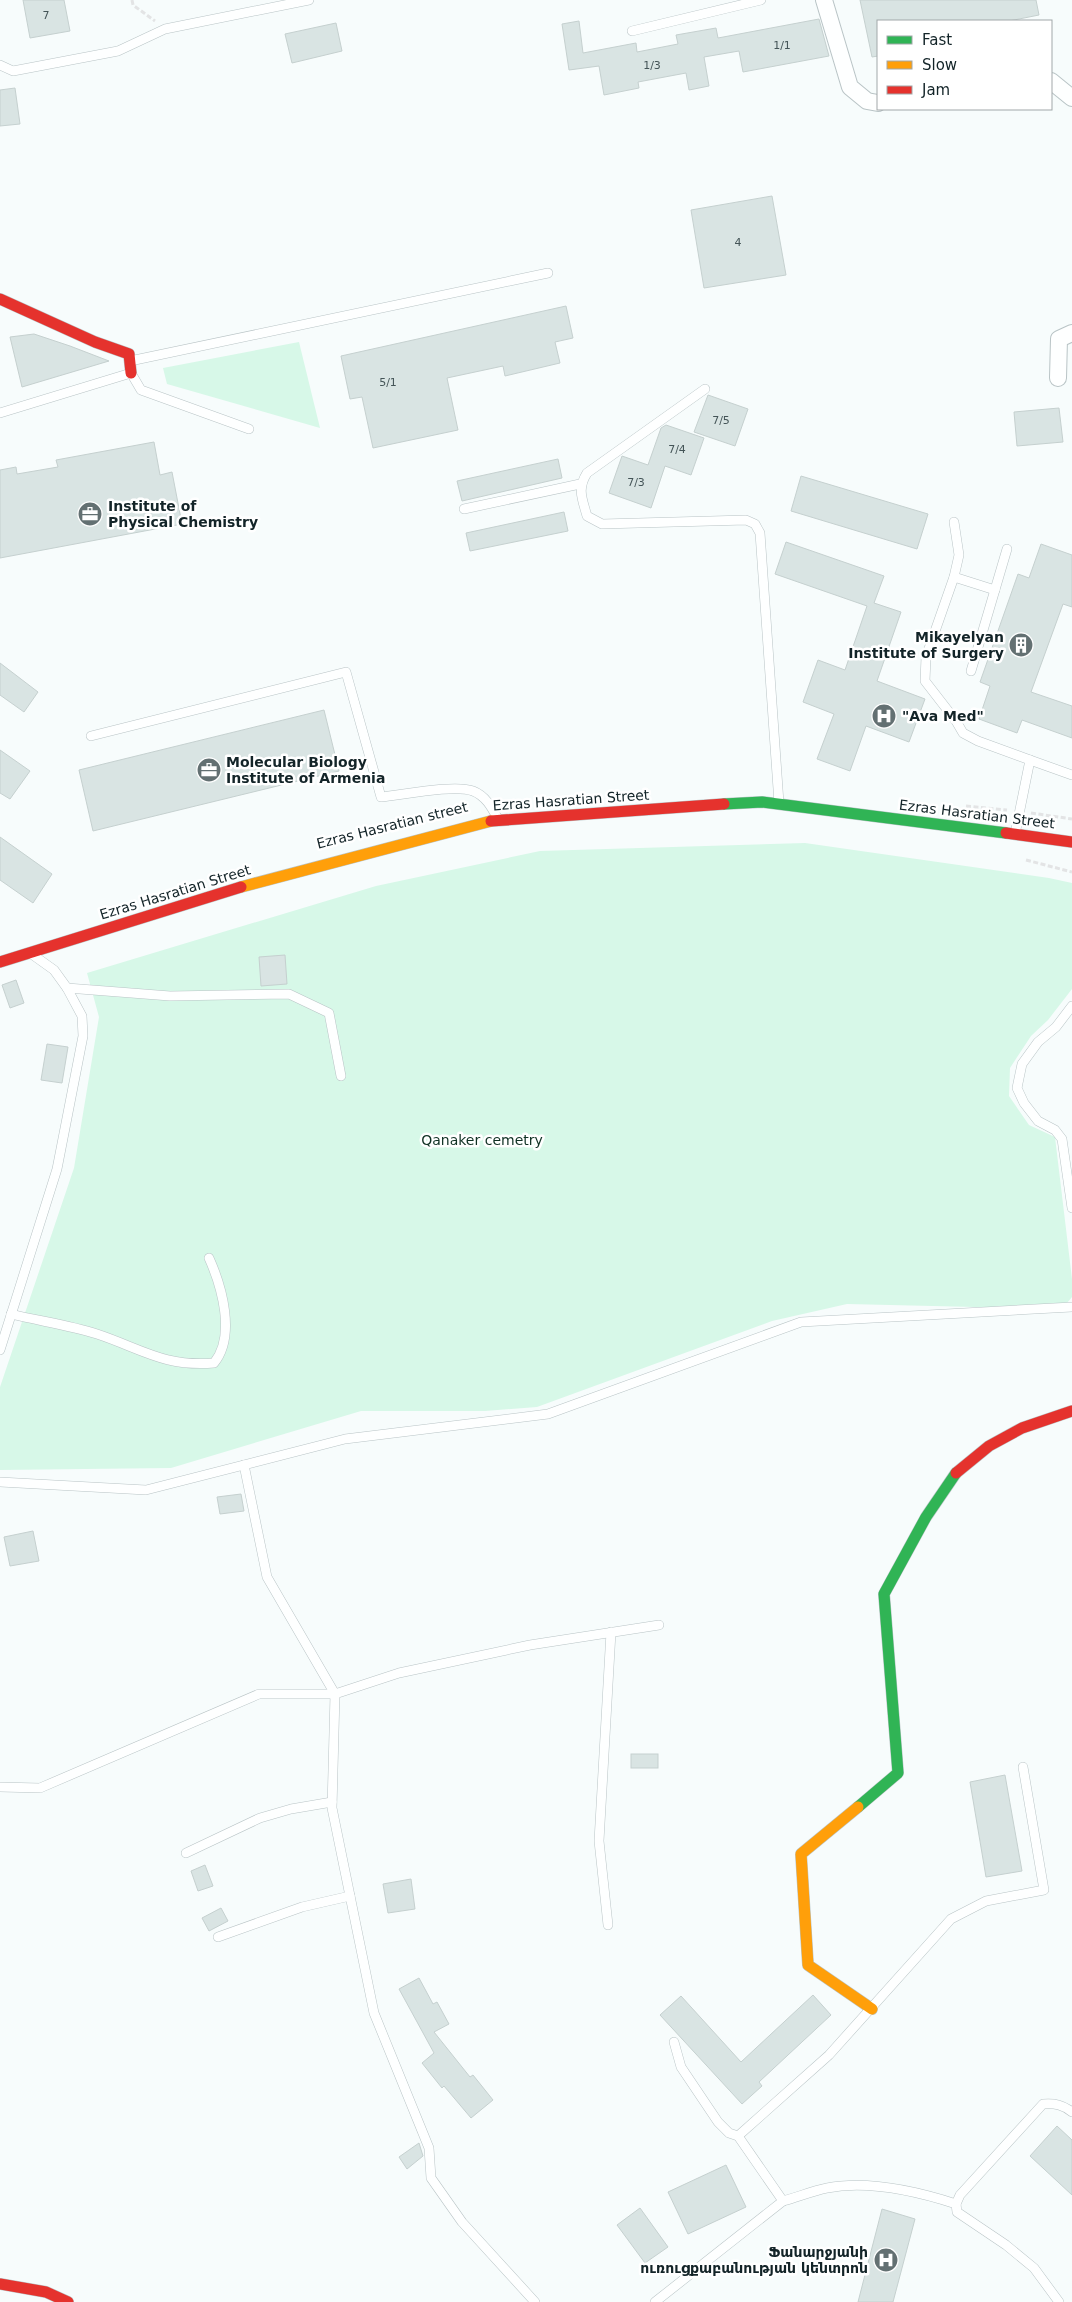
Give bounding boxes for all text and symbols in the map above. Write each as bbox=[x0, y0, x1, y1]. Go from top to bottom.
house number: 7 bbox=[43, 9, 50, 22]
legend bbox=[877, 20, 1052, 110]
text: Fast bbox=[922, 31, 952, 49]
house number: 1/1 bbox=[773, 39, 791, 52]
text: Slow bbox=[922, 56, 957, 74]
house number: 1/3 bbox=[643, 59, 661, 72]
text: Jam bbox=[921, 81, 950, 99]
house number: 4 bbox=[735, 236, 742, 249]
house number: 5/1 bbox=[379, 376, 397, 389]
house number: 7/5 bbox=[712, 414, 730, 427]
house number: 7/4 bbox=[668, 443, 686, 456]
house number: 7/3 bbox=[627, 476, 645, 489]
place label: Institute of Physical Chemistry bbox=[108, 498, 258, 530]
office icon: Institute of Physical Chemistry bbox=[77, 501, 103, 527]
place label: Mikayelyan Institute of Surgery bbox=[848, 629, 1004, 661]
building icon: Mikayelyan Institute of Surgery bbox=[1008, 632, 1034, 658]
hospital icon: "Ava Med" bbox=[871, 703, 897, 729]
place label: "Ava Med" bbox=[902, 708, 984, 724]
place label: Molecular Biology Institute of Armenia bbox=[226, 754, 385, 786]
office icon: Molecular Biology Institute of Armenia bbox=[196, 757, 222, 783]
street label: Ezras Hasratian Street bbox=[492, 787, 650, 813]
street label: Ezras Hasratian Street bbox=[898, 797, 1056, 832]
street label: Ezras Hasratian street bbox=[315, 798, 470, 852]
street label: Ezras Hasratian Street bbox=[98, 861, 253, 923]
park label: Qanaker cemetry bbox=[421, 1132, 543, 1148]
place label: Ֆանարջյանի ուռուցքաբանության կենտրոն bbox=[640, 2244, 868, 2276]
hospital icon: Ֆանարջյանի ուռուցքաբանության կենտրոն bbox=[873, 2247, 899, 2273]

